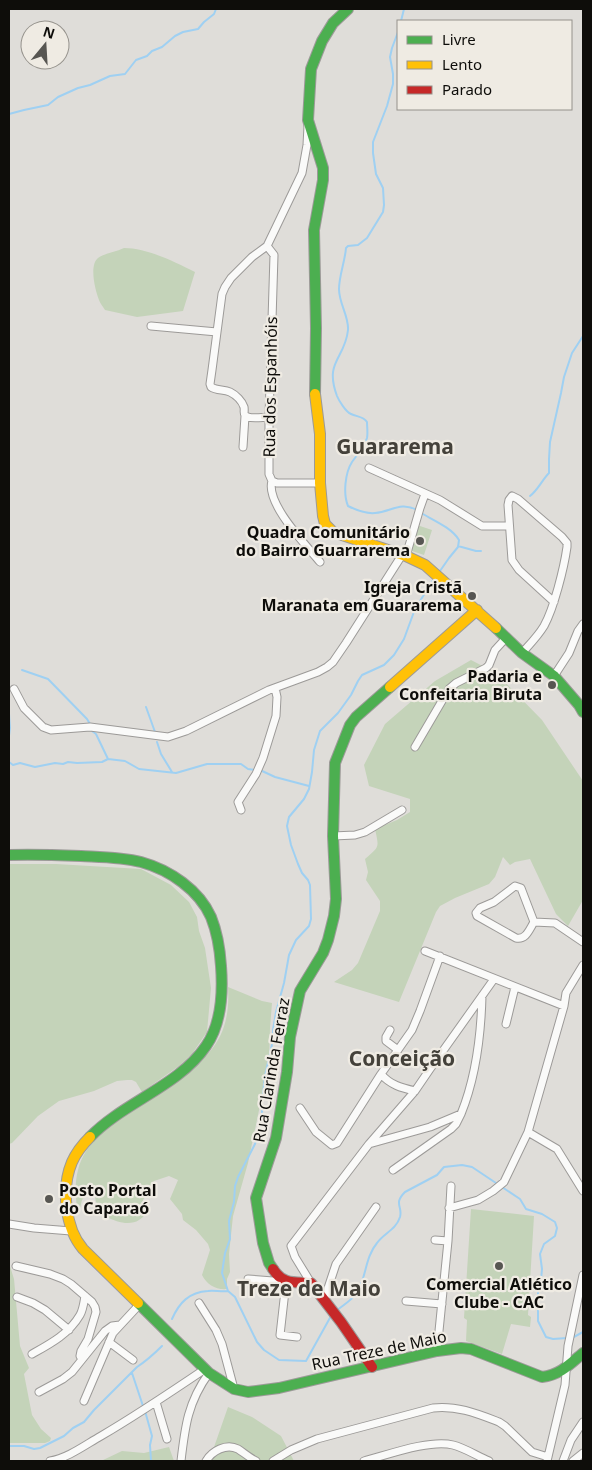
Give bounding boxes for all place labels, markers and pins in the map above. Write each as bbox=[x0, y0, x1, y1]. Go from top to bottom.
place label: Quadra Comunitário do Bairro Guarrarema bbox=[236, 521, 410, 561]
marker: Quadra Comunitário do Bairro Guarrarema bbox=[414, 535, 426, 547]
place label: Igreja Cristã Maranata em Guararema bbox=[261, 576, 462, 616]
marker: Igreja Cristã Maranata em Guararema bbox=[466, 590, 478, 602]
place label: Padaria e Confeitaria Biruta bbox=[399, 665, 542, 705]
marker: Padaria e Confeitaria Biruta bbox=[546, 679, 558, 691]
place label: Posto Portal do Caparaó bbox=[59, 1179, 156, 1219]
marker: Posto Portal do Caparaó bbox=[43, 1193, 55, 1205]
marker: Comercial Atlético Clube - CAC bbox=[493, 1260, 505, 1272]
place label: Comercial Atlético Clube - CAC bbox=[426, 1273, 572, 1313]

